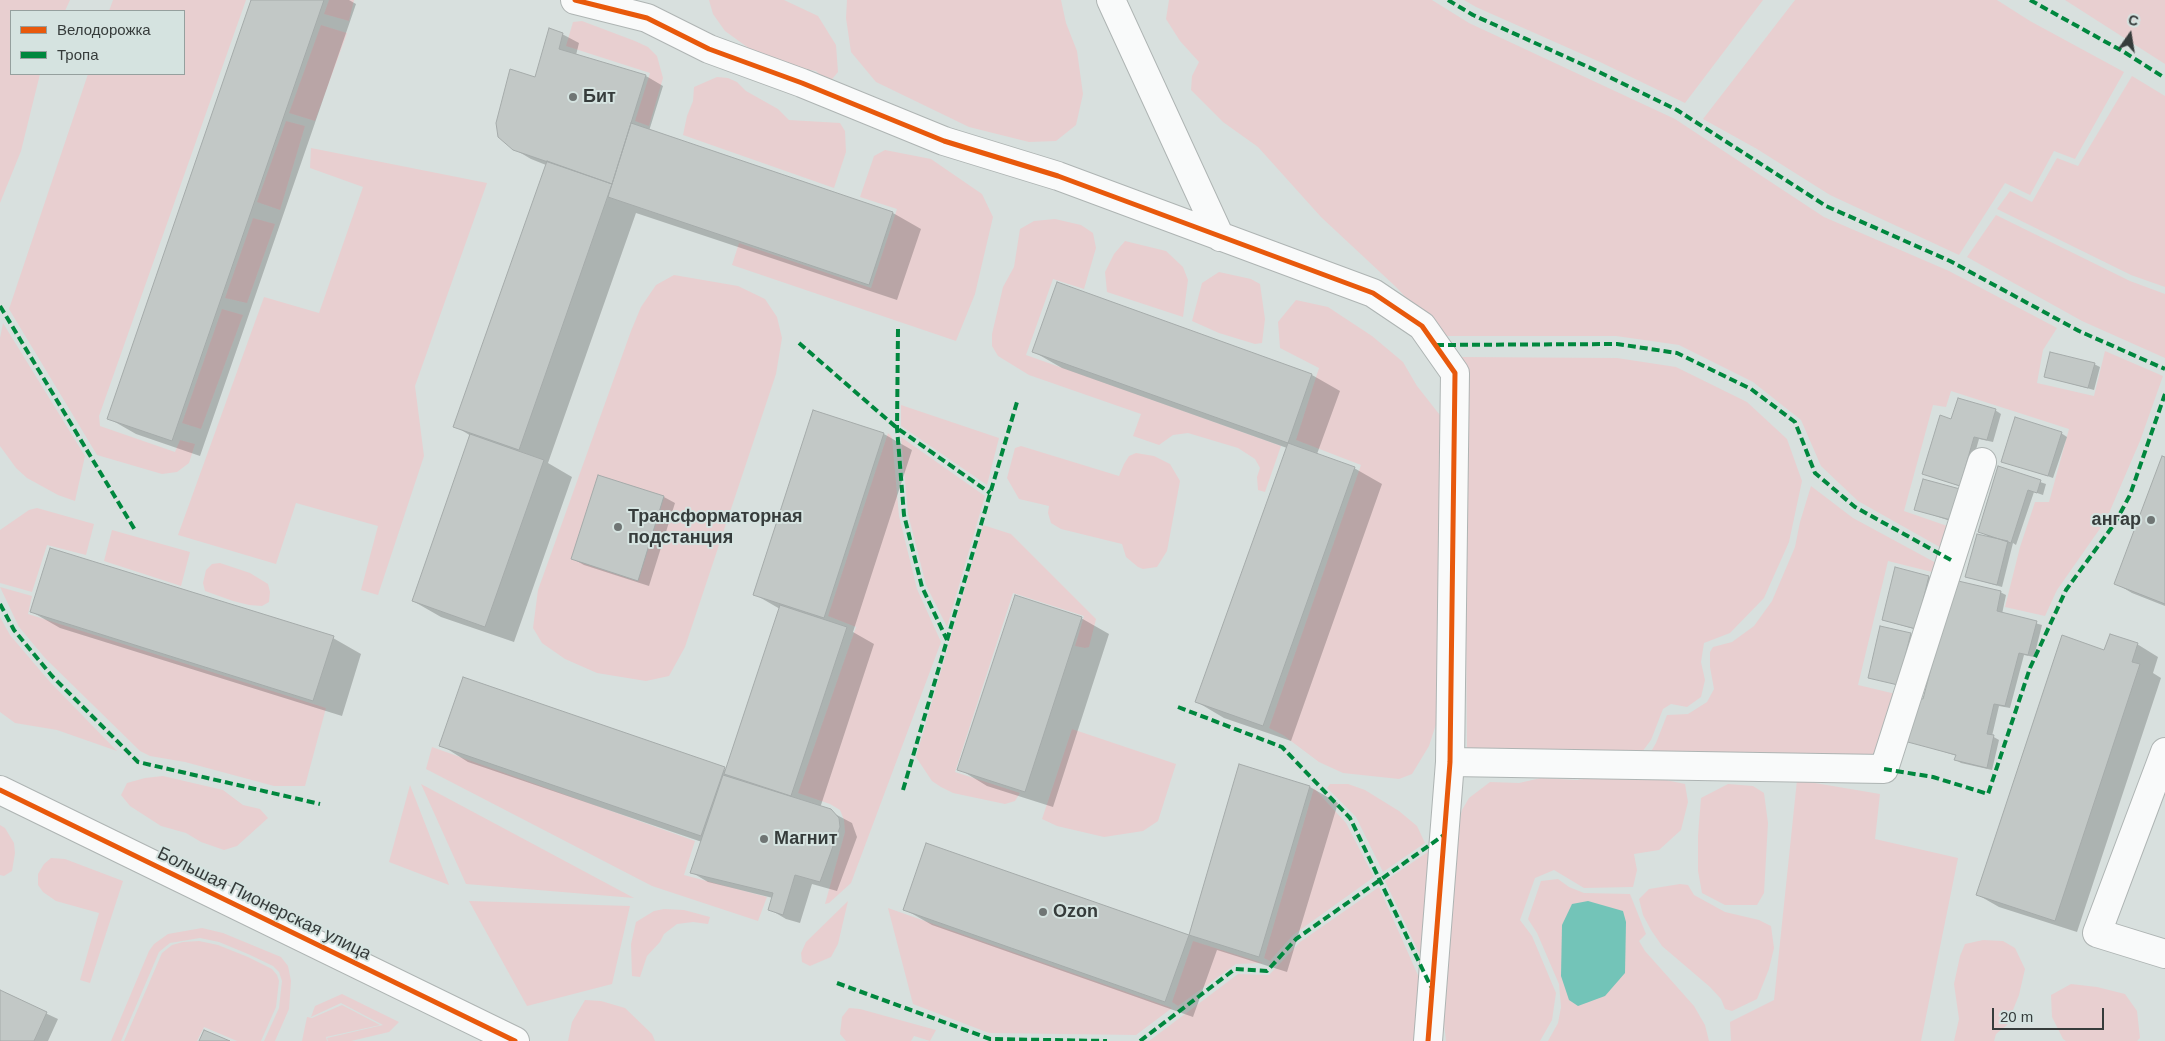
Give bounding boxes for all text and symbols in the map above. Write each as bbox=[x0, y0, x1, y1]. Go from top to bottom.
legend bbox=[10, 10, 185, 75]
north arrow bbox=[2105, 10, 2155, 60]
text: С bbox=[2127, 11, 2140, 29]
text: Велодорожка bbox=[57, 21, 151, 38]
text: Тропа bbox=[57, 46, 98, 63]
place label: Бит bbox=[583, 86, 616, 108]
marker: Бит bbox=[567, 91, 579, 103]
place label: Трансформаторная подстанция bbox=[628, 506, 803, 548]
place label: ангар bbox=[2092, 509, 2141, 531]
marker: ангар bbox=[2145, 514, 2157, 526]
marker: Трансформаторная подстанция bbox=[612, 521, 624, 533]
place label: Магнит bbox=[774, 828, 837, 850]
marker: Магнит bbox=[758, 833, 770, 845]
street label: Большая Пионерская улица bbox=[154, 843, 374, 965]
place label: Ozon bbox=[1053, 901, 1098, 923]
marker: Ozon bbox=[1037, 906, 1049, 918]
scale bar bbox=[1995, 998, 2108, 1030]
text: 20 m bbox=[2000, 1008, 2033, 1025]

